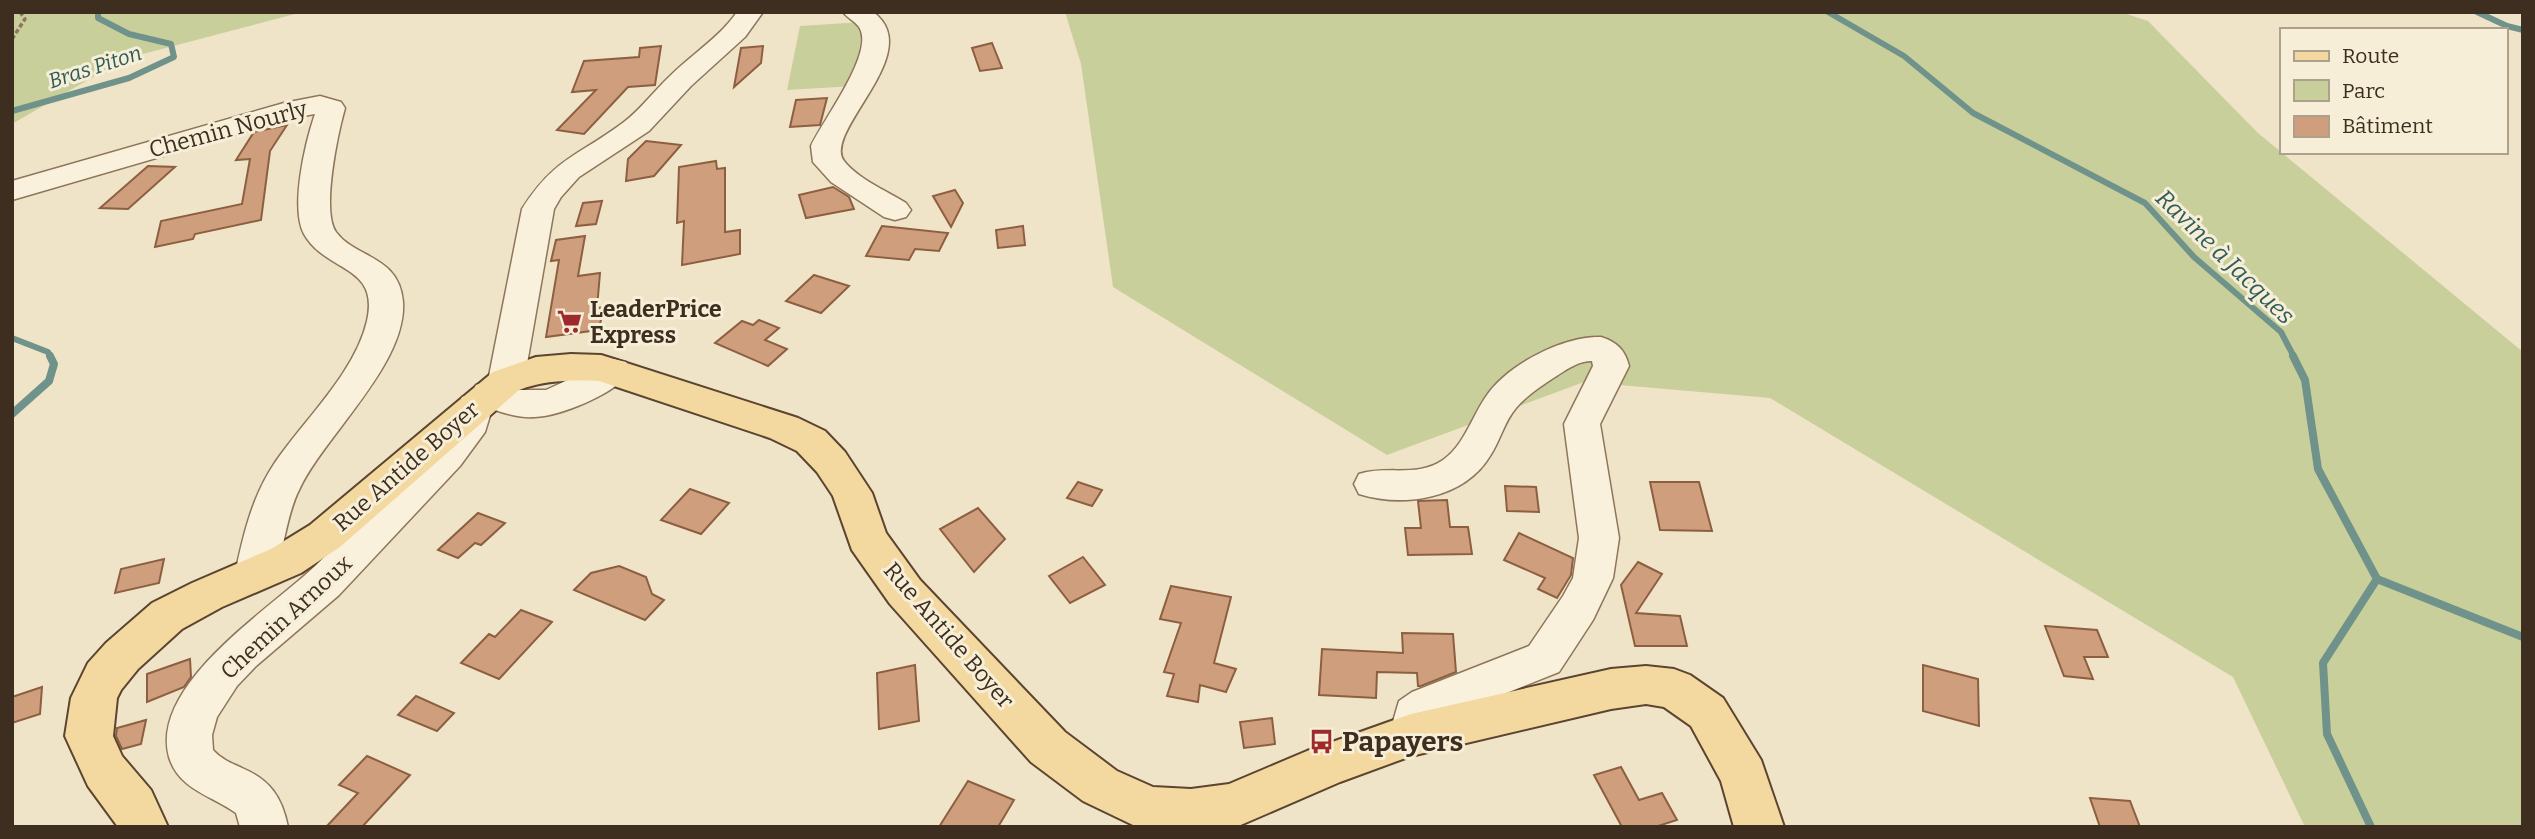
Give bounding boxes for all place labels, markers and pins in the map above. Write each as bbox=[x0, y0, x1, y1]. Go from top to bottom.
place label: LeaderPrice Express bbox=[590, 295, 722, 349]
supermarket icon: LeaderPrice Express bbox=[556, 308, 584, 336]
place label: Papayers bbox=[1342, 725, 1463, 758]
bus stop icon: Papayers bbox=[1308, 727, 1336, 755]

